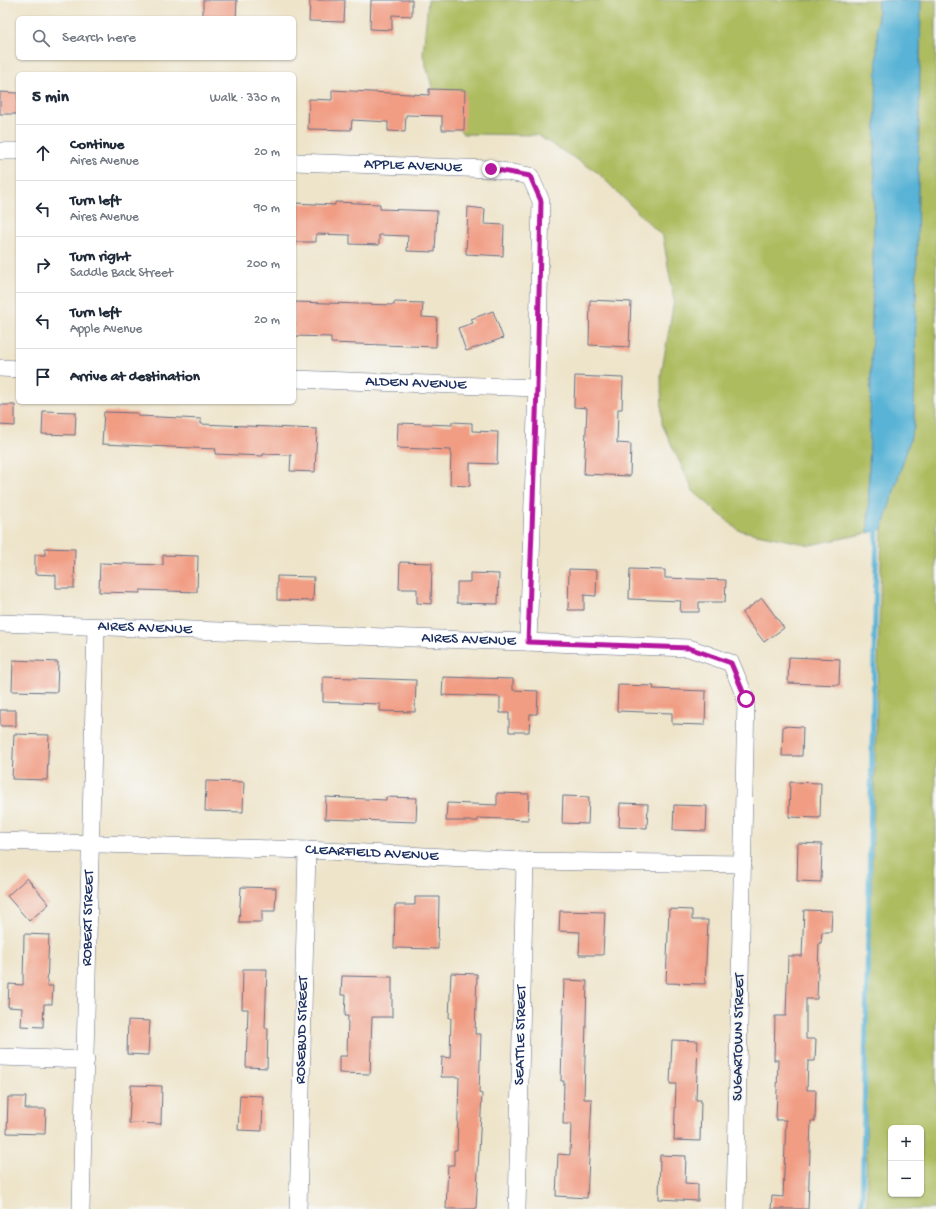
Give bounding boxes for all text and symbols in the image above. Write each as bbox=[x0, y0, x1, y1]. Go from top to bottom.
search box bbox=[16, 16, 296, 60]
icon: search bbox=[30, 27, 52, 49]
text: Search here bbox=[62, 29, 136, 47]
text: 5 min bbox=[32, 88, 69, 108]
text: Walk · 330 m bbox=[210, 91, 280, 106]
text: Continue bbox=[70, 136, 124, 154]
icon: ahead bbox=[32, 142, 54, 164]
text: 20 m bbox=[254, 145, 280, 160]
text: Aires Avenue bbox=[70, 154, 139, 169]
street label: APPLE AVENUE bbox=[364, 155, 463, 177]
route end bbox=[482, 160, 500, 178]
text: Turn left bbox=[70, 192, 121, 210]
icon: left bbox=[32, 198, 54, 220]
text: 90 m bbox=[254, 201, 280, 216]
text: Aires Avenue bbox=[70, 210, 139, 225]
text: Turn right bbox=[70, 248, 130, 266]
icon: right bbox=[32, 254, 54, 276]
text: 200 m bbox=[247, 257, 280, 272]
text: Saddle Back Street bbox=[70, 266, 173, 281]
text: Turn left bbox=[70, 304, 121, 322]
icon: left bbox=[32, 310, 54, 332]
text: 20 m bbox=[254, 313, 280, 328]
text: Apple Avenue bbox=[70, 322, 142, 337]
icon: arrive bbox=[32, 366, 54, 388]
text: Arrive at destination bbox=[70, 368, 200, 386]
street label: ALDEN AVENUE bbox=[365, 373, 467, 394]
street label: AIRES AVENUE bbox=[97, 618, 193, 639]
street label: AIRES AVENUE bbox=[421, 629, 517, 651]
route start bbox=[737, 690, 755, 708]
street label: CLEARFIELD AVENUE bbox=[305, 841, 440, 866]
street label: ROBERT STREET bbox=[78, 869, 99, 966]
street label: SUGARTOWN STREET bbox=[729, 972, 749, 1101]
street label: ROSEBUD STREET bbox=[292, 975, 313, 1084]
street label: SEATTLE STREET bbox=[511, 983, 531, 1085]
map controls bbox=[888, 1125, 924, 1197]
button: + bbox=[888, 1125, 924, 1161]
button: − bbox=[888, 1161, 924, 1197]

